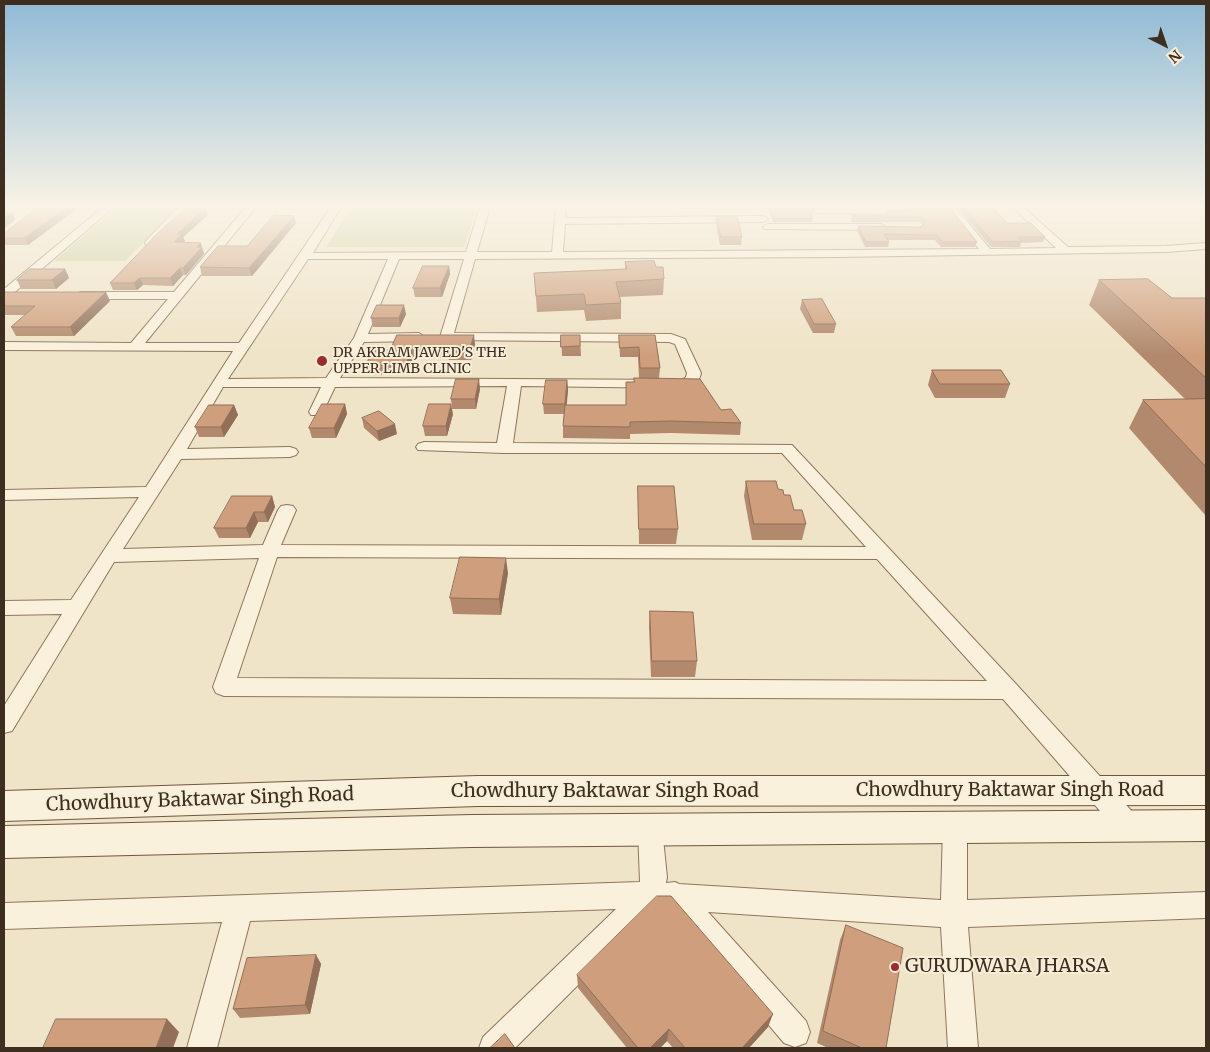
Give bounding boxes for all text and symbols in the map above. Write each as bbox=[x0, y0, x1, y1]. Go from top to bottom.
north arrow bbox=[1140, 20, 1190, 70]
text: N bbox=[1165, 46, 1185, 67]
place label: DR AKRAM JAWED'S THE UPPER LIMB CLINIC bbox=[333, 345, 506, 378]
marker: DR AKRAM JAWED'S THE UPPER LIMB CLINIC bbox=[315, 354, 329, 368]
street label: Chowdhury Baktawar Singh Road bbox=[856, 780, 1164, 802]
street label: Chowdhury Baktawar Singh Road bbox=[451, 781, 759, 803]
street label: Chowdhury Baktawar Singh Road bbox=[46, 783, 354, 817]
place label: GURUDWARA JHARSA bbox=[905, 956, 1109, 978]
marker: GURUDWARA JHARSA bbox=[889, 961, 901, 973]

